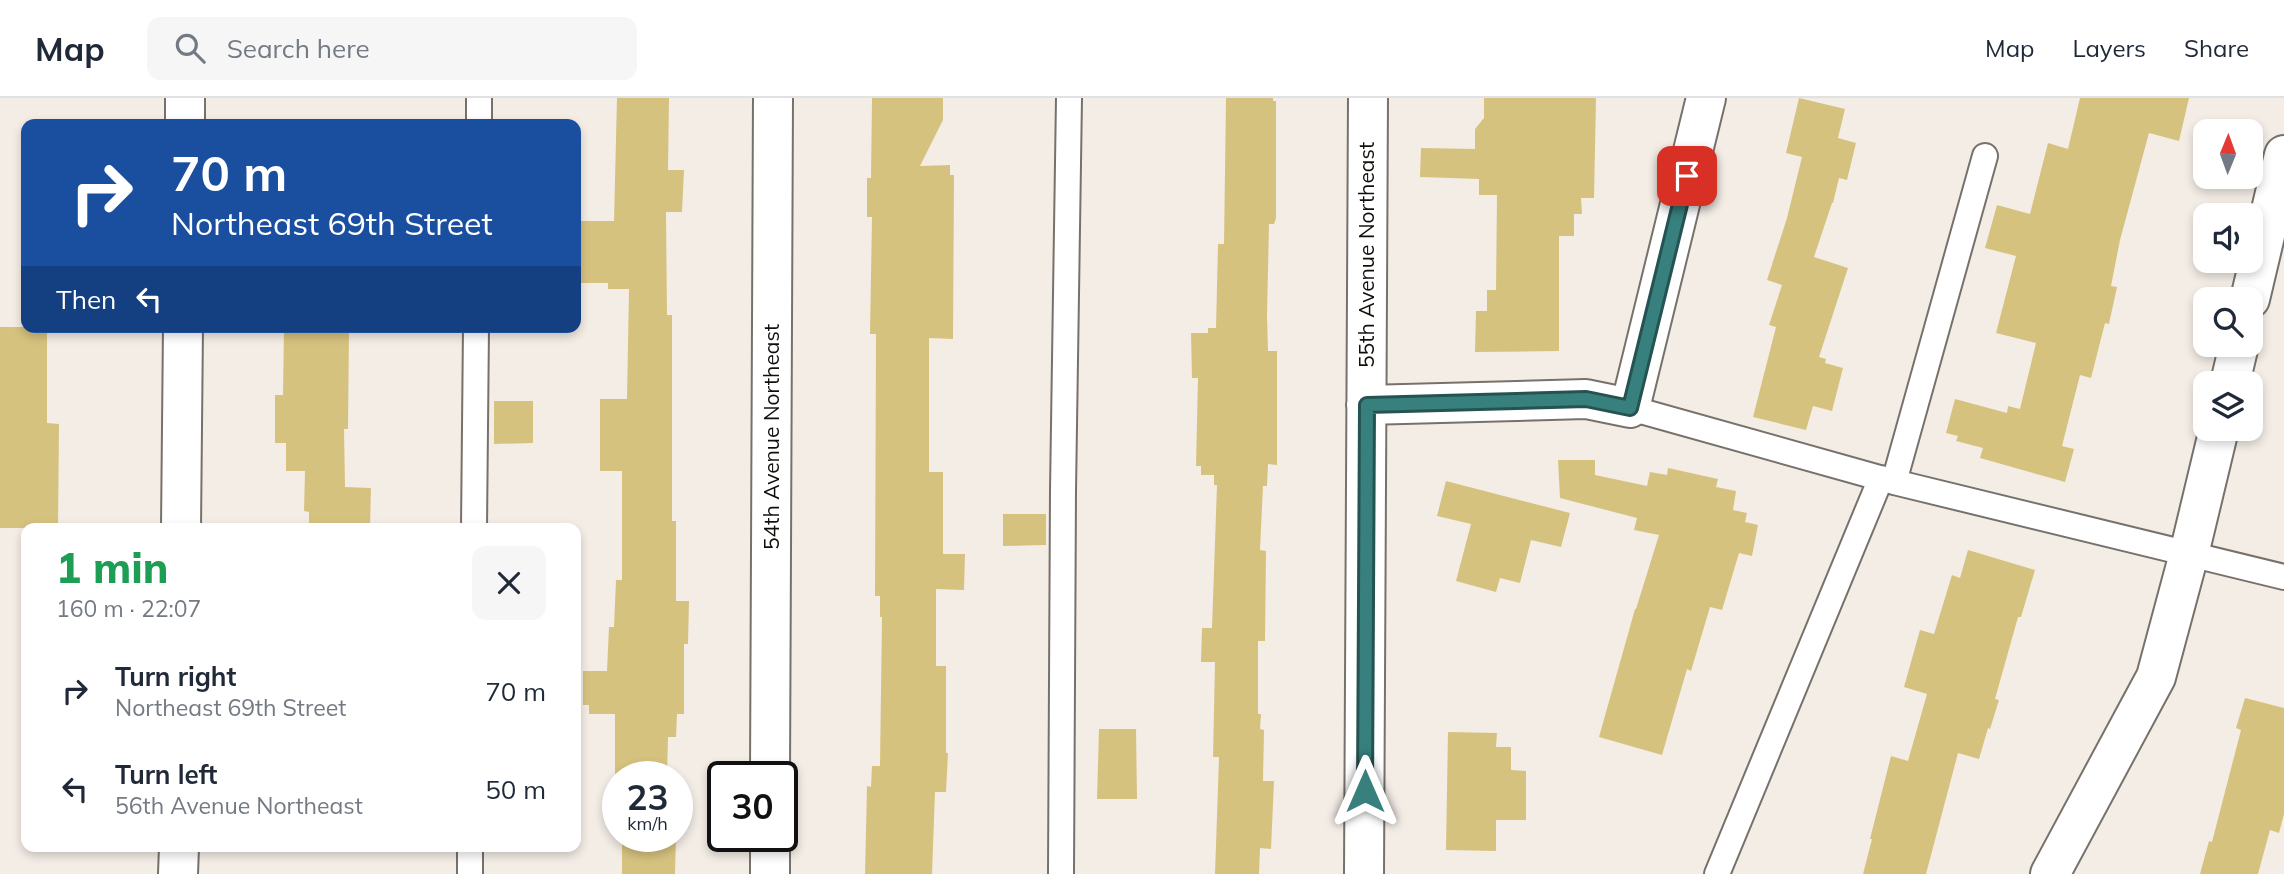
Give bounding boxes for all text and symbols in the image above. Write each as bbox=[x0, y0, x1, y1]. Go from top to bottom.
search box bbox=[147, 17, 637, 80]
text: Map bbox=[35, 28, 105, 69]
icon: search bbox=[171, 29, 209, 67]
text: Search here bbox=[227, 32, 370, 65]
text: Map bbox=[1985, 33, 2034, 63]
text: Layers bbox=[2072, 33, 2146, 63]
text: Share bbox=[2184, 33, 2249, 63]
north arrow bbox=[2193, 119, 2263, 189]
map controls bbox=[2193, 119, 2263, 441]
text: 70 m bbox=[171, 142, 287, 203]
street label: 55th Avenue Northeast bbox=[1353, 142, 1379, 368]
pin bbox=[1657, 146, 1717, 206]
icon: right bbox=[56, 147, 147, 238]
icon: arrive bbox=[1668, 157, 1706, 195]
text: Northeast 69th Street bbox=[171, 203, 493, 243]
button: sound bbox=[2193, 203, 2263, 273]
icon: left bbox=[130, 280, 168, 318]
text: Then bbox=[56, 283, 116, 316]
button: search bbox=[2193, 287, 2263, 357]
street label: 54th Avenue Northeast bbox=[758, 324, 784, 550]
button: layers bbox=[2193, 371, 2263, 441]
text: 1 min bbox=[56, 541, 169, 594]
button: close bbox=[472, 546, 546, 620]
text: 160 m · 22:07 bbox=[56, 594, 201, 623]
text: Turn right bbox=[115, 660, 236, 693]
icon: right bbox=[56, 672, 94, 710]
text: 70 m bbox=[485, 675, 546, 708]
text: Northeast 69th Street bbox=[115, 693, 346, 722]
position arrow bbox=[1328, 754, 1402, 828]
text: Turn left bbox=[115, 758, 217, 791]
speed limit sign: 30 bbox=[707, 761, 798, 852]
icon: left bbox=[56, 770, 94, 808]
text: 50 m bbox=[485, 773, 546, 806]
text: 23 bbox=[626, 775, 669, 819]
text: 56th Avenue Northeast bbox=[115, 791, 363, 820]
text: km/h bbox=[627, 812, 668, 835]

